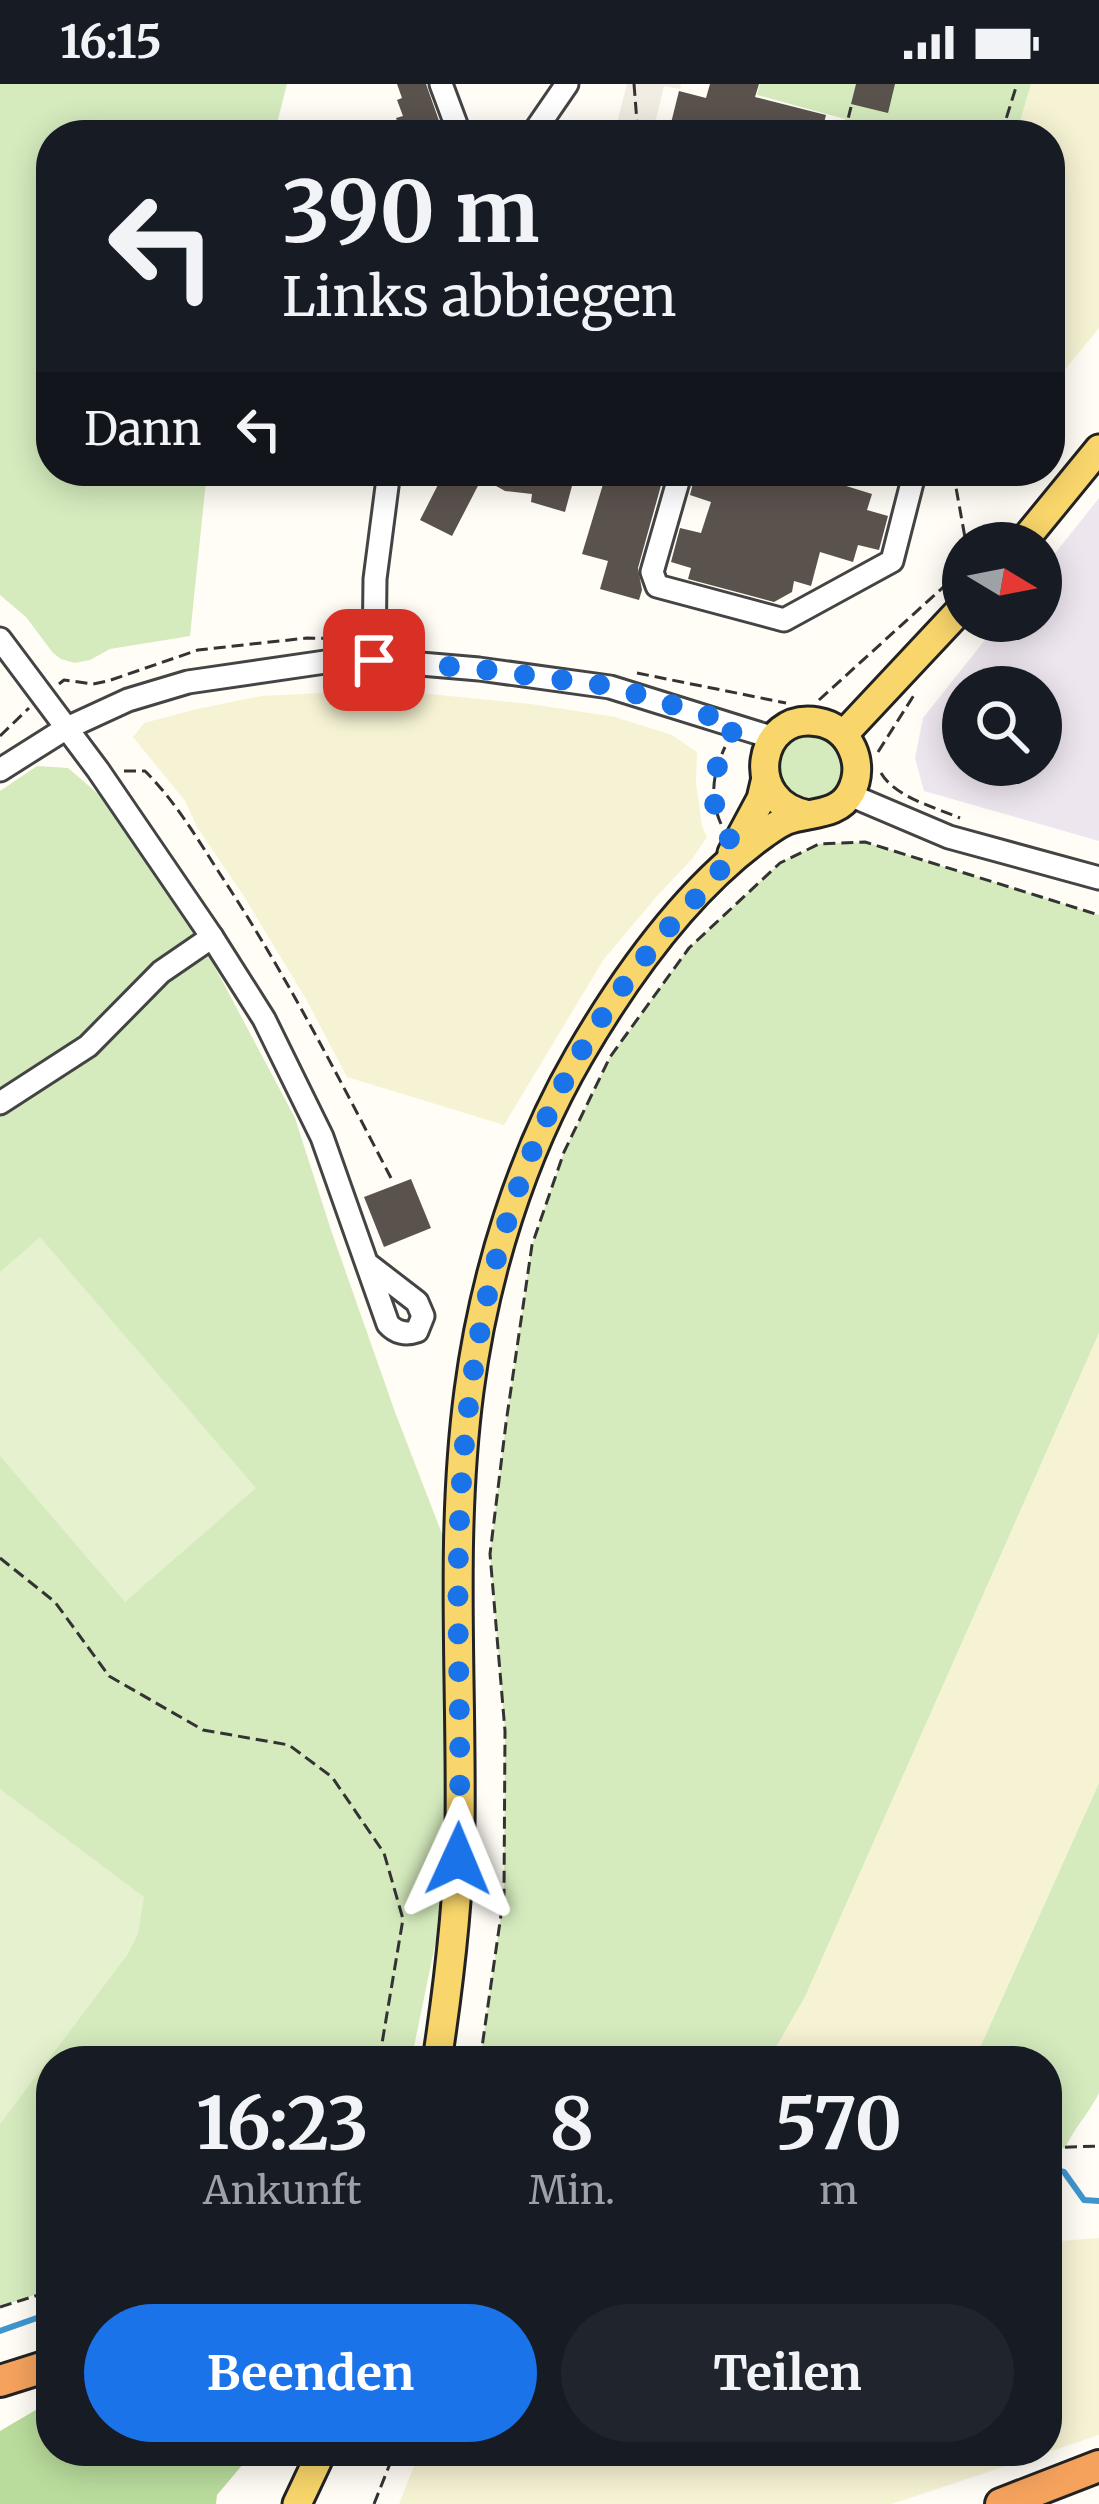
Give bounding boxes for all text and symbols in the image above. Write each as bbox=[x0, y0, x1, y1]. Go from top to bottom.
text: 16:15 bbox=[60, 14, 162, 70]
text: 390 m bbox=[282, 159, 540, 265]
icon: left bbox=[84, 168, 240, 324]
text: Links abbiegen bbox=[282, 263, 677, 331]
icon: left bbox=[226, 396, 292, 462]
text: Dann bbox=[84, 401, 202, 457]
north arrow bbox=[942, 522, 1062, 642]
map controls bbox=[942, 522, 1062, 786]
pin bbox=[323, 609, 425, 711]
icon: arrive bbox=[341, 627, 407, 693]
button: search bbox=[942, 666, 1062, 786]
position arrow bbox=[395, 1796, 521, 1922]
text: 16:23 bbox=[196, 2078, 369, 2169]
text: 8 bbox=[549, 2078, 594, 2169]
text: 570 bbox=[775, 2078, 902, 2169]
text: Ankunft bbox=[203, 2166, 362, 2215]
text: Min. bbox=[529, 2166, 615, 2215]
text: m bbox=[819, 2166, 858, 2215]
button: Beenden bbox=[84, 2304, 537, 2442]
button: Teilen bbox=[561, 2304, 1014, 2442]

